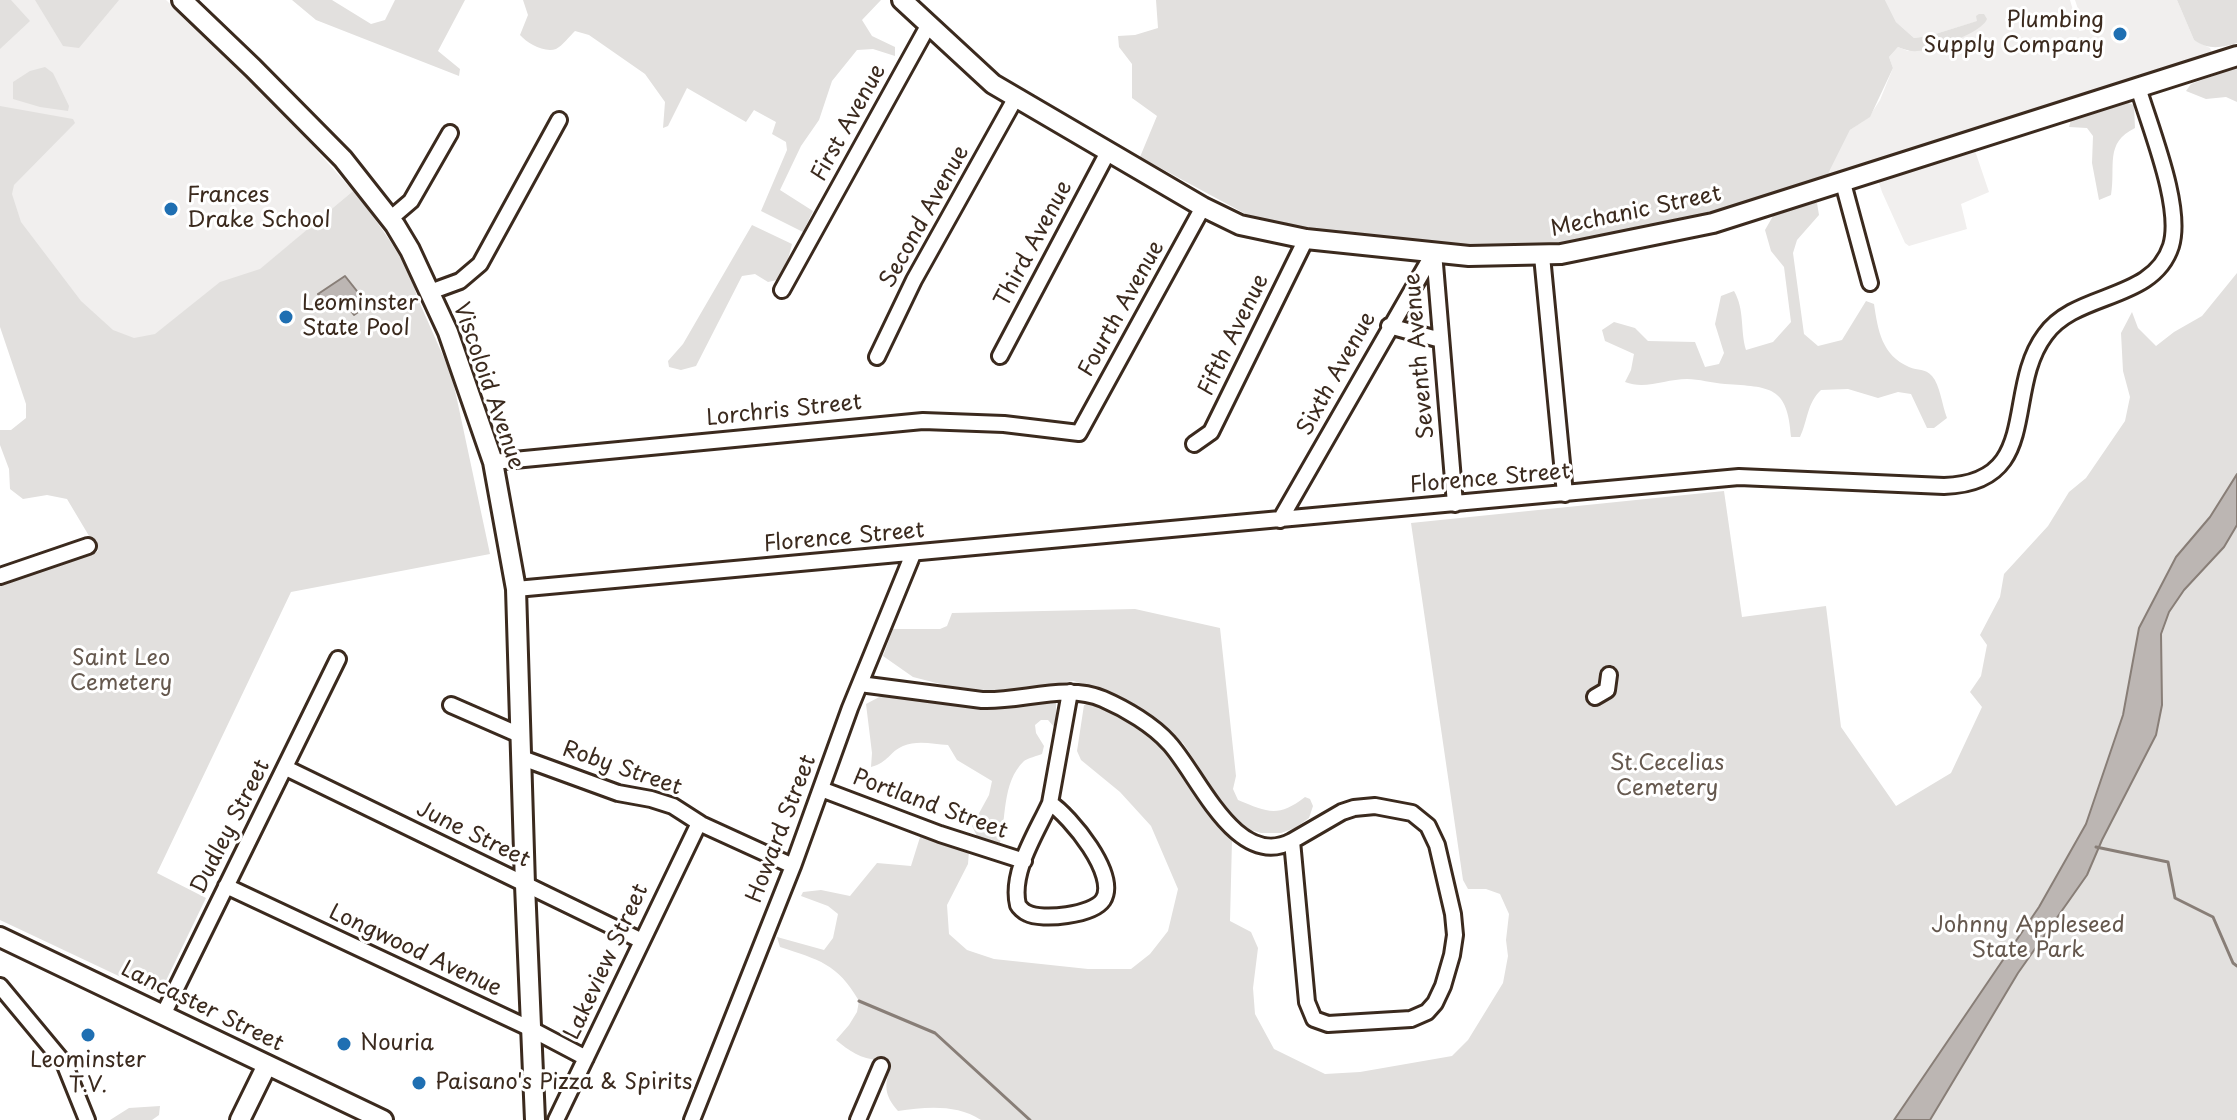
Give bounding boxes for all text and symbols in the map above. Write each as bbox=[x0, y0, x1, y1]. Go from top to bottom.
place label: Plumbing Supply Company bbox=[1924, 8, 2104, 60]
marker: Plumbing Supply Company bbox=[2111, 25, 2129, 43]
street label: First Avenue bbox=[806, 60, 892, 186]
street label: Second Avenue bbox=[875, 141, 975, 293]
street label: Third Avenue bbox=[990, 176, 1078, 312]
street label: Mechanic Street bbox=[1548, 181, 1724, 243]
place label: Frances Drake School bbox=[187, 183, 331, 234]
marker: Frances Drake School bbox=[162, 200, 180, 218]
street label: Fourth Avenue bbox=[1074, 236, 1170, 382]
street label: Fifth Avenue bbox=[1193, 270, 1275, 400]
street label: Seventh Avenue bbox=[1400, 272, 1440, 440]
place label: Leominster State Pool bbox=[302, 291, 418, 342]
street label: Viscoloid Avenue bbox=[447, 299, 529, 473]
marker: Leominster State Pool bbox=[277, 308, 295, 326]
street label: Sixth Avenue bbox=[1292, 308, 1382, 440]
street label: Lorchris Street bbox=[705, 390, 863, 432]
street label: Florence Street bbox=[1409, 459, 1571, 499]
street label: Florence Street bbox=[763, 518, 925, 558]
park label: Saint Leo Cemetery bbox=[70, 646, 172, 698]
street label: Roby Street bbox=[559, 736, 685, 802]
street label: Howard Street bbox=[742, 751, 822, 907]
park label: St.Cecelias Cemetery bbox=[1610, 751, 1724, 802]
street label: Dudley Street bbox=[186, 755, 276, 899]
street label: Portland Street bbox=[849, 765, 1011, 845]
street label: June Street bbox=[412, 796, 534, 874]
street label: Lakeview Street bbox=[559, 880, 655, 1044]
street label: Longwood Avenue bbox=[324, 899, 506, 1003]
park label: Johnny Appleseed State Park bbox=[1931, 913, 2125, 964]
street label: Lancaster Street bbox=[116, 956, 288, 1058]
marker: Leominster T.V. bbox=[79, 1026, 97, 1044]
place label: Nouria bbox=[360, 1031, 434, 1057]
marker: Nouria bbox=[335, 1035, 353, 1053]
place label: Leominster T.V. bbox=[30, 1048, 146, 1100]
place label: Paisano's Pizza & Spirits bbox=[435, 1070, 692, 1096]
marker: Paisano's Pizza & Spirits bbox=[410, 1074, 428, 1092]

